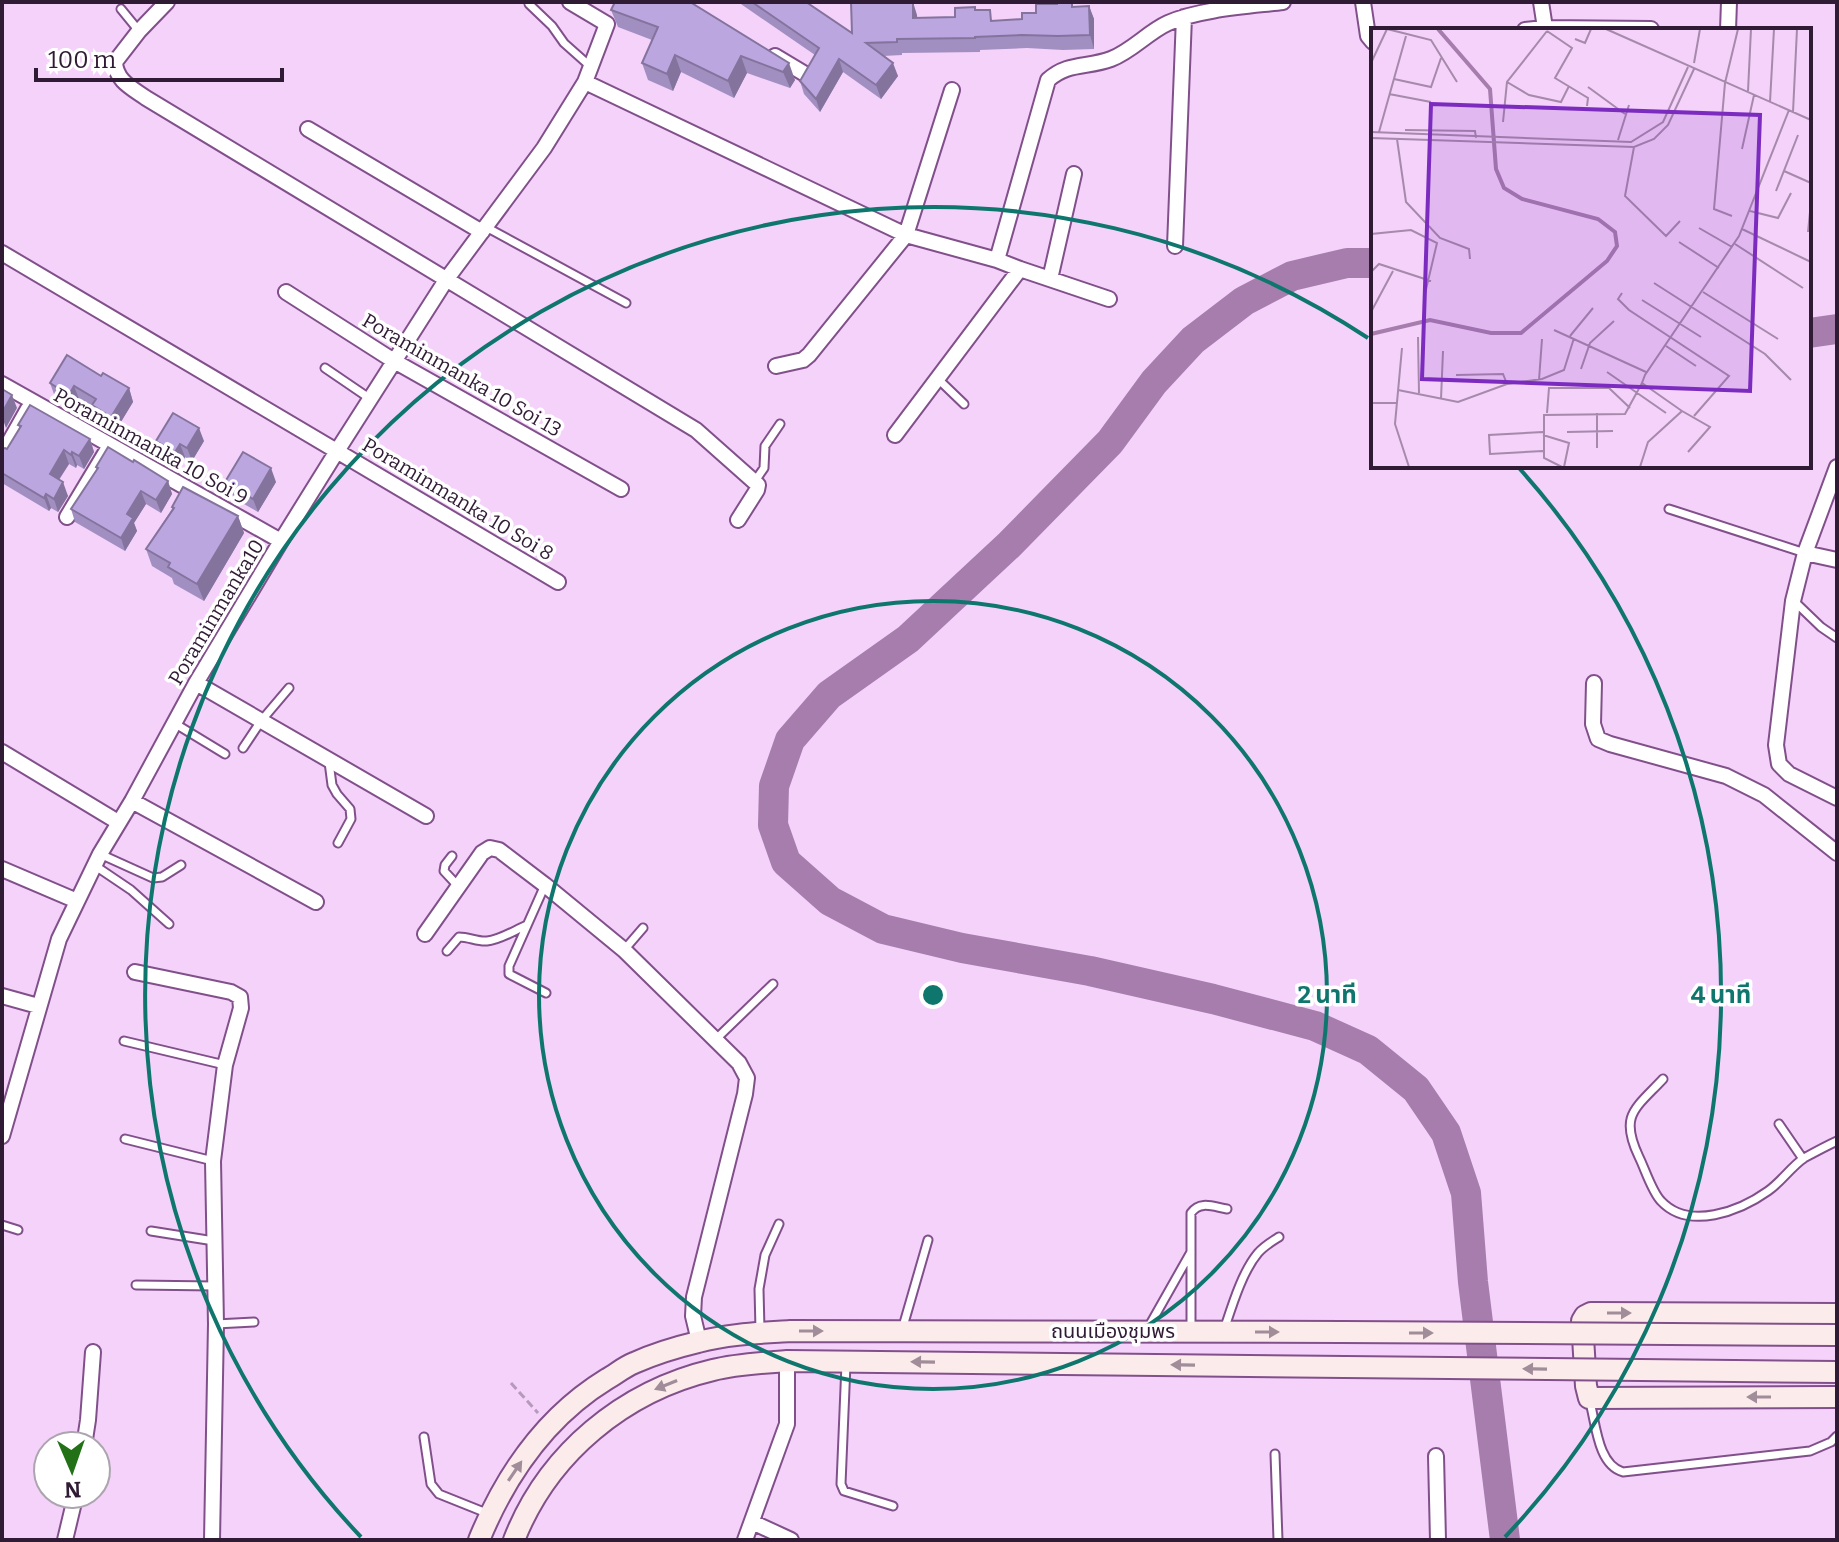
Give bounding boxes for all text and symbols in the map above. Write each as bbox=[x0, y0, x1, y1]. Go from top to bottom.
inset map bbox=[1371, 28, 1811, 468]
scale bar bbox=[36, 32, 282, 82]
text: 100 m bbox=[48, 46, 116, 74]
street label: Poraminmanka 10 Soi 13 bbox=[358, 308, 566, 442]
street label: Poraminmanka 10 Soi 9 bbox=[50, 383, 252, 509]
street label: Poraminmanka 10 Soi 8 bbox=[358, 432, 558, 566]
street label: Poraminmanka10 bbox=[163, 535, 269, 689]
centre of rings bbox=[919, 981, 947, 1009]
text: 2 นาที bbox=[1297, 981, 1357, 1009]
text: 4 นาที bbox=[1691, 981, 1751, 1009]
one-way arrow bbox=[1607, 1307, 1632, 1319]
street label: ถนนเมืองชุมพร bbox=[1051, 1319, 1175, 1343]
one-way arrow bbox=[799, 1325, 824, 1337]
one-way arrow bbox=[1255, 1326, 1280, 1338]
one-way arrow bbox=[1409, 1327, 1434, 1339]
one-way arrow bbox=[910, 1356, 935, 1369]
one-way arrow bbox=[1170, 1359, 1195, 1371]
one-way arrow bbox=[1522, 1363, 1547, 1375]
one-way arrow bbox=[654, 1379, 678, 1392]
one-way arrow bbox=[1746, 1391, 1771, 1403]
north arrow bbox=[32, 1430, 112, 1510]
one-way arrow bbox=[507, 1460, 522, 1481]
text: N bbox=[64, 1476, 82, 1503]

